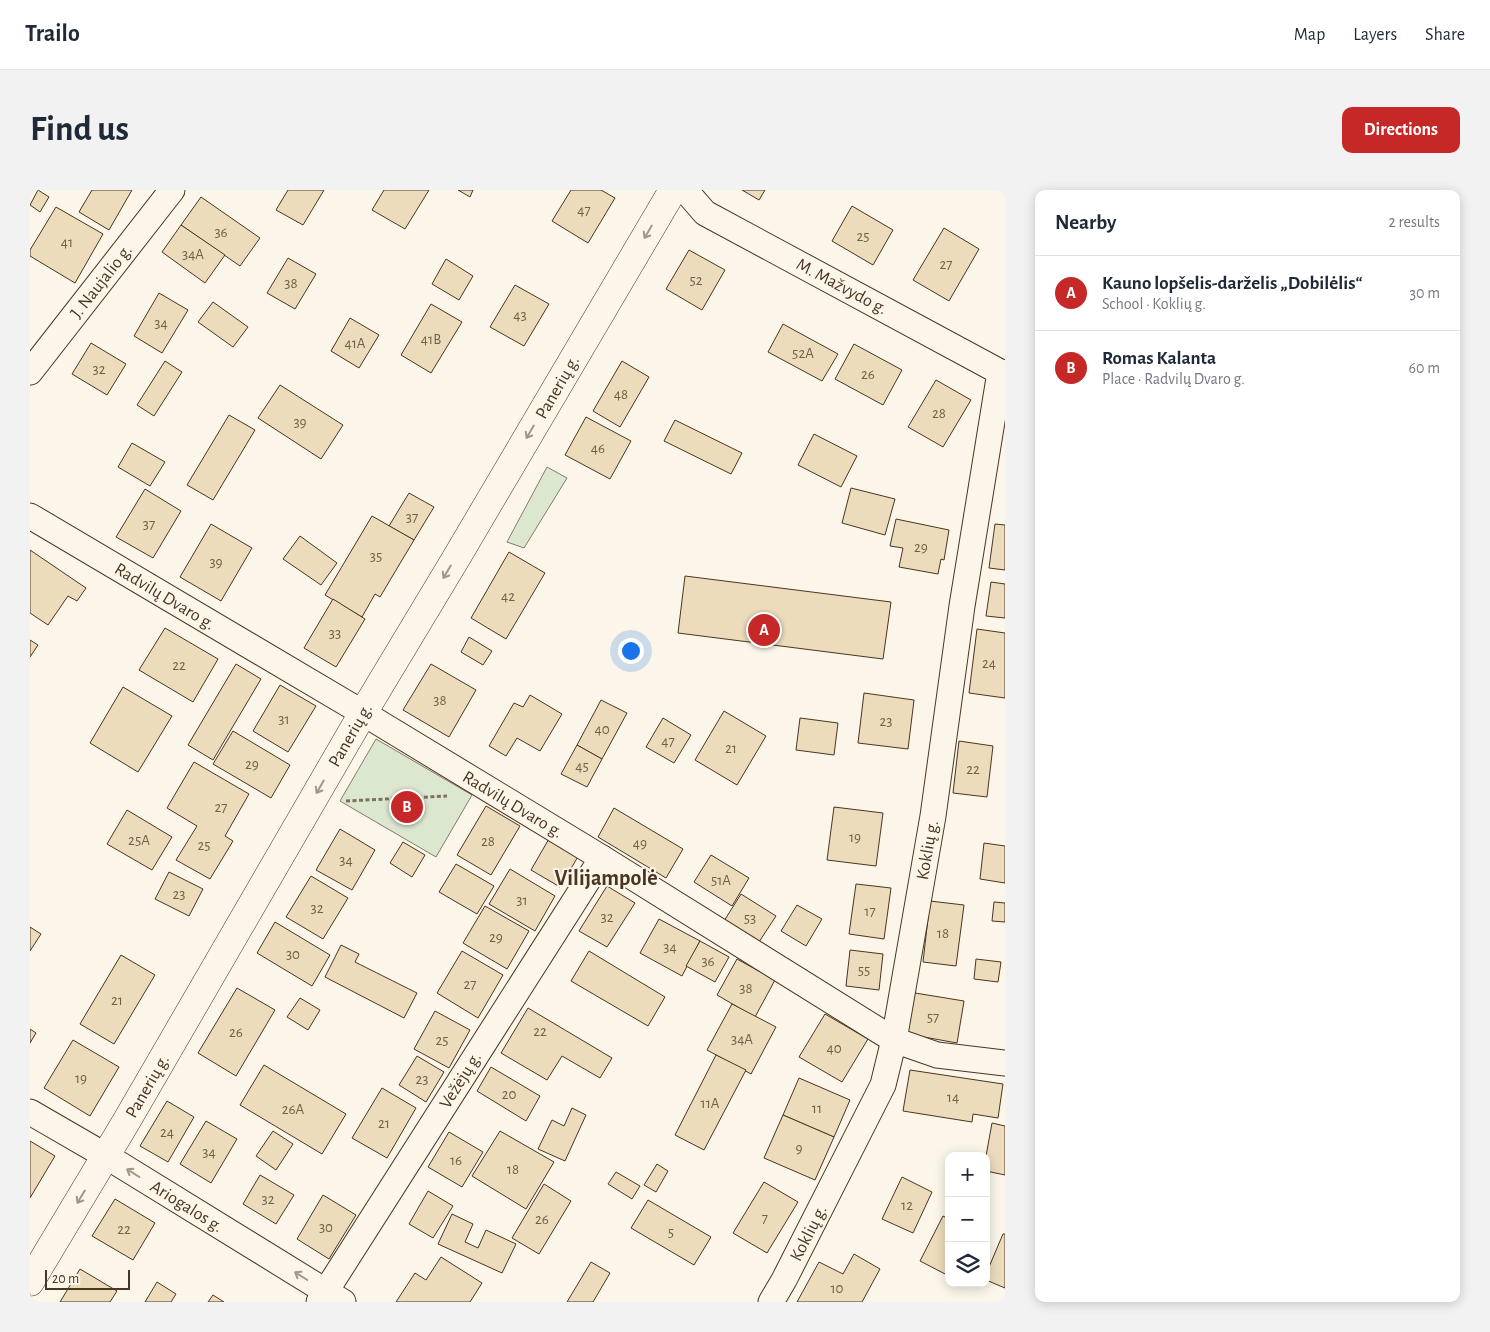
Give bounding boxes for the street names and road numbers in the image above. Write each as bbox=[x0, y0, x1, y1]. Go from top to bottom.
street label: J. Naujalio g. bbox=[68, 241, 136, 322]
street label: M. Mažvydo g. bbox=[793, 255, 890, 318]
street label: Panerių g. bbox=[533, 353, 583, 422]
street label: Radvilų Dvaro g. bbox=[111, 560, 218, 634]
street label: Panerių g. bbox=[326, 701, 376, 770]
street label: Radvilų Dvaro g. bbox=[459, 768, 566, 842]
street label: Koklių g. bbox=[914, 819, 942, 881]
street label: Vežėjų g. bbox=[437, 1049, 485, 1112]
street label: Panerių g. bbox=[123, 1052, 173, 1121]
street label: Ariogalos g. bbox=[147, 1178, 226, 1236]
street label: Koklių g. bbox=[787, 1202, 831, 1264]

